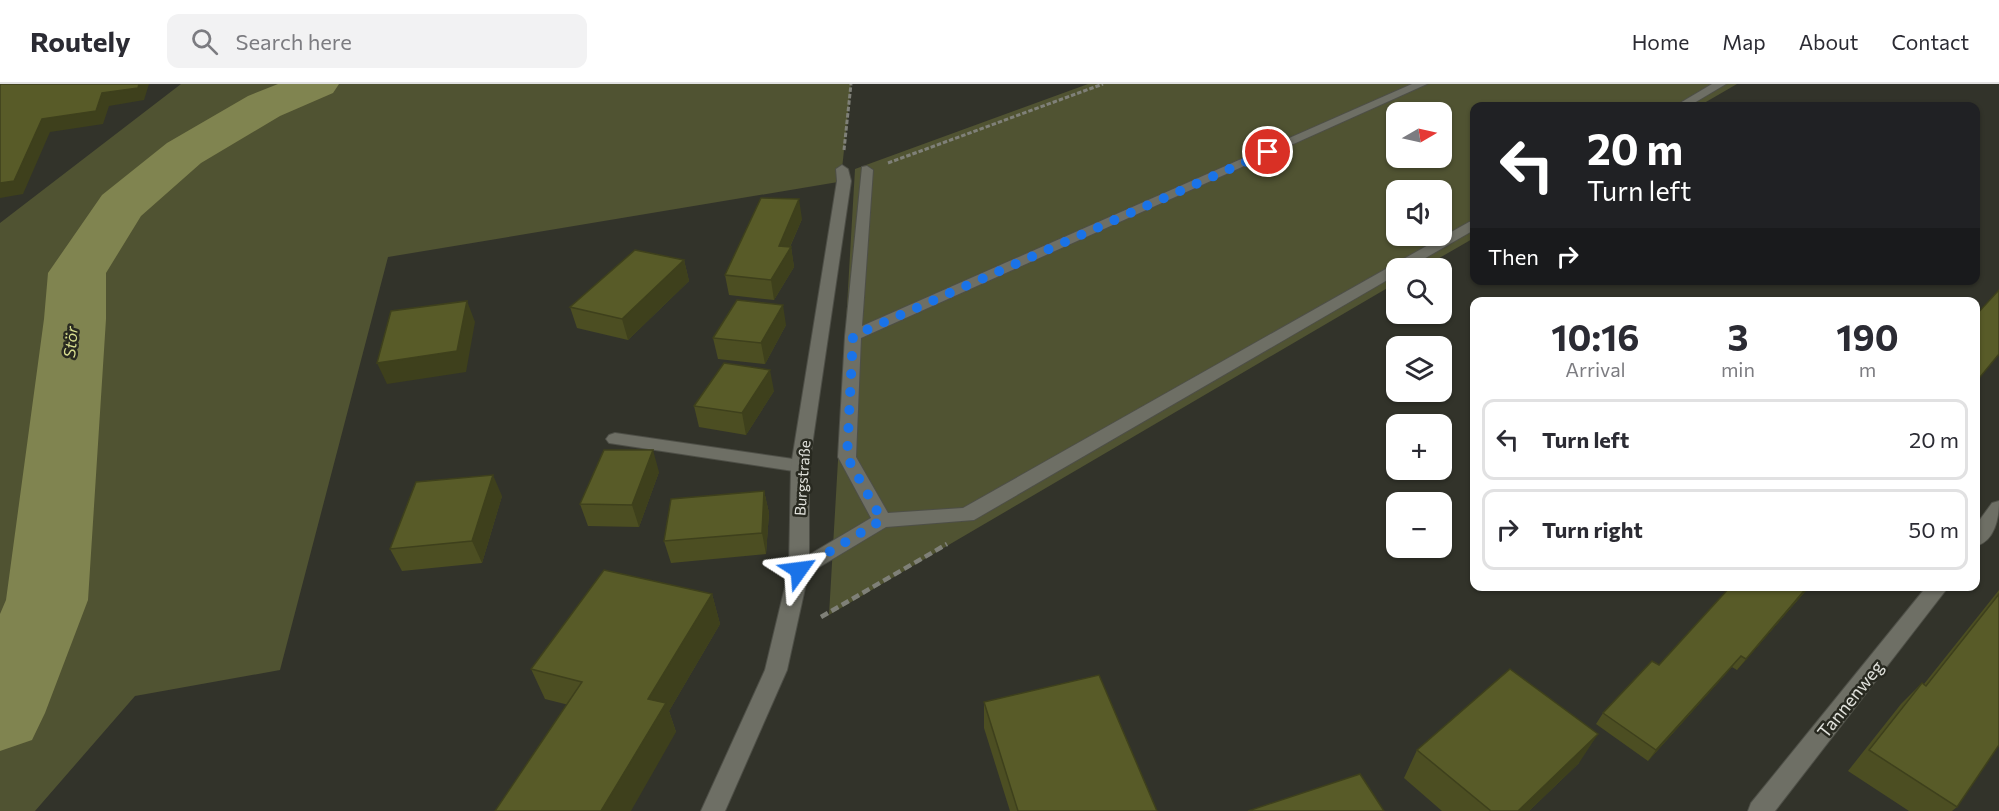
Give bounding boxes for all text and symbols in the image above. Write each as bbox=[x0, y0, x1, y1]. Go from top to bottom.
search box bbox=[167, 14, 587, 68]
text: Routely bbox=[30, 24, 131, 58]
icon: search bbox=[188, 25, 221, 58]
text: Search here bbox=[236, 28, 352, 55]
text: Home bbox=[1632, 29, 1689, 54]
text: Map bbox=[1722, 29, 1766, 54]
text: About bbox=[1799, 29, 1858, 54]
text: Contact bbox=[1891, 29, 1969, 54]
north arrow bbox=[1386, 102, 1452, 168]
map controls bbox=[1386, 102, 1452, 558]
text: 20 m bbox=[1587, 122, 1683, 174]
pin bbox=[1242, 126, 1293, 177]
icon: left bbox=[1488, 126, 1566, 204]
icon: arrive bbox=[1251, 135, 1284, 168]
text: Turn left bbox=[1587, 174, 1691, 207]
button: sound bbox=[1386, 180, 1452, 246]
icon: right bbox=[1551, 240, 1584, 273]
text: Then bbox=[1488, 243, 1539, 270]
button: search bbox=[1386, 258, 1452, 324]
text: 10:16 bbox=[1551, 314, 1640, 358]
text: 3 bbox=[1727, 314, 1748, 358]
text: 190 bbox=[1836, 314, 1899, 358]
water label: Stör bbox=[59, 325, 81, 359]
button: layers bbox=[1386, 336, 1452, 402]
text: Arrival bbox=[1565, 357, 1626, 381]
text: min bbox=[1721, 357, 1755, 381]
text: m bbox=[1859, 357, 1876, 381]
button: + bbox=[1386, 414, 1452, 480]
icon: left bbox=[1491, 423, 1524, 456]
text: Turn left bbox=[1542, 426, 1629, 453]
text: 20 m bbox=[1909, 426, 1959, 453]
street label: Burgstraße bbox=[790, 439, 814, 516]
button: − bbox=[1386, 492, 1452, 558]
icon: right bbox=[1491, 513, 1524, 546]
text: Turn right bbox=[1542, 516, 1643, 543]
text: 50 m bbox=[1909, 516, 1959, 543]
position arrow bbox=[767, 538, 831, 602]
street label: Tannenweg bbox=[1812, 656, 1888, 742]

